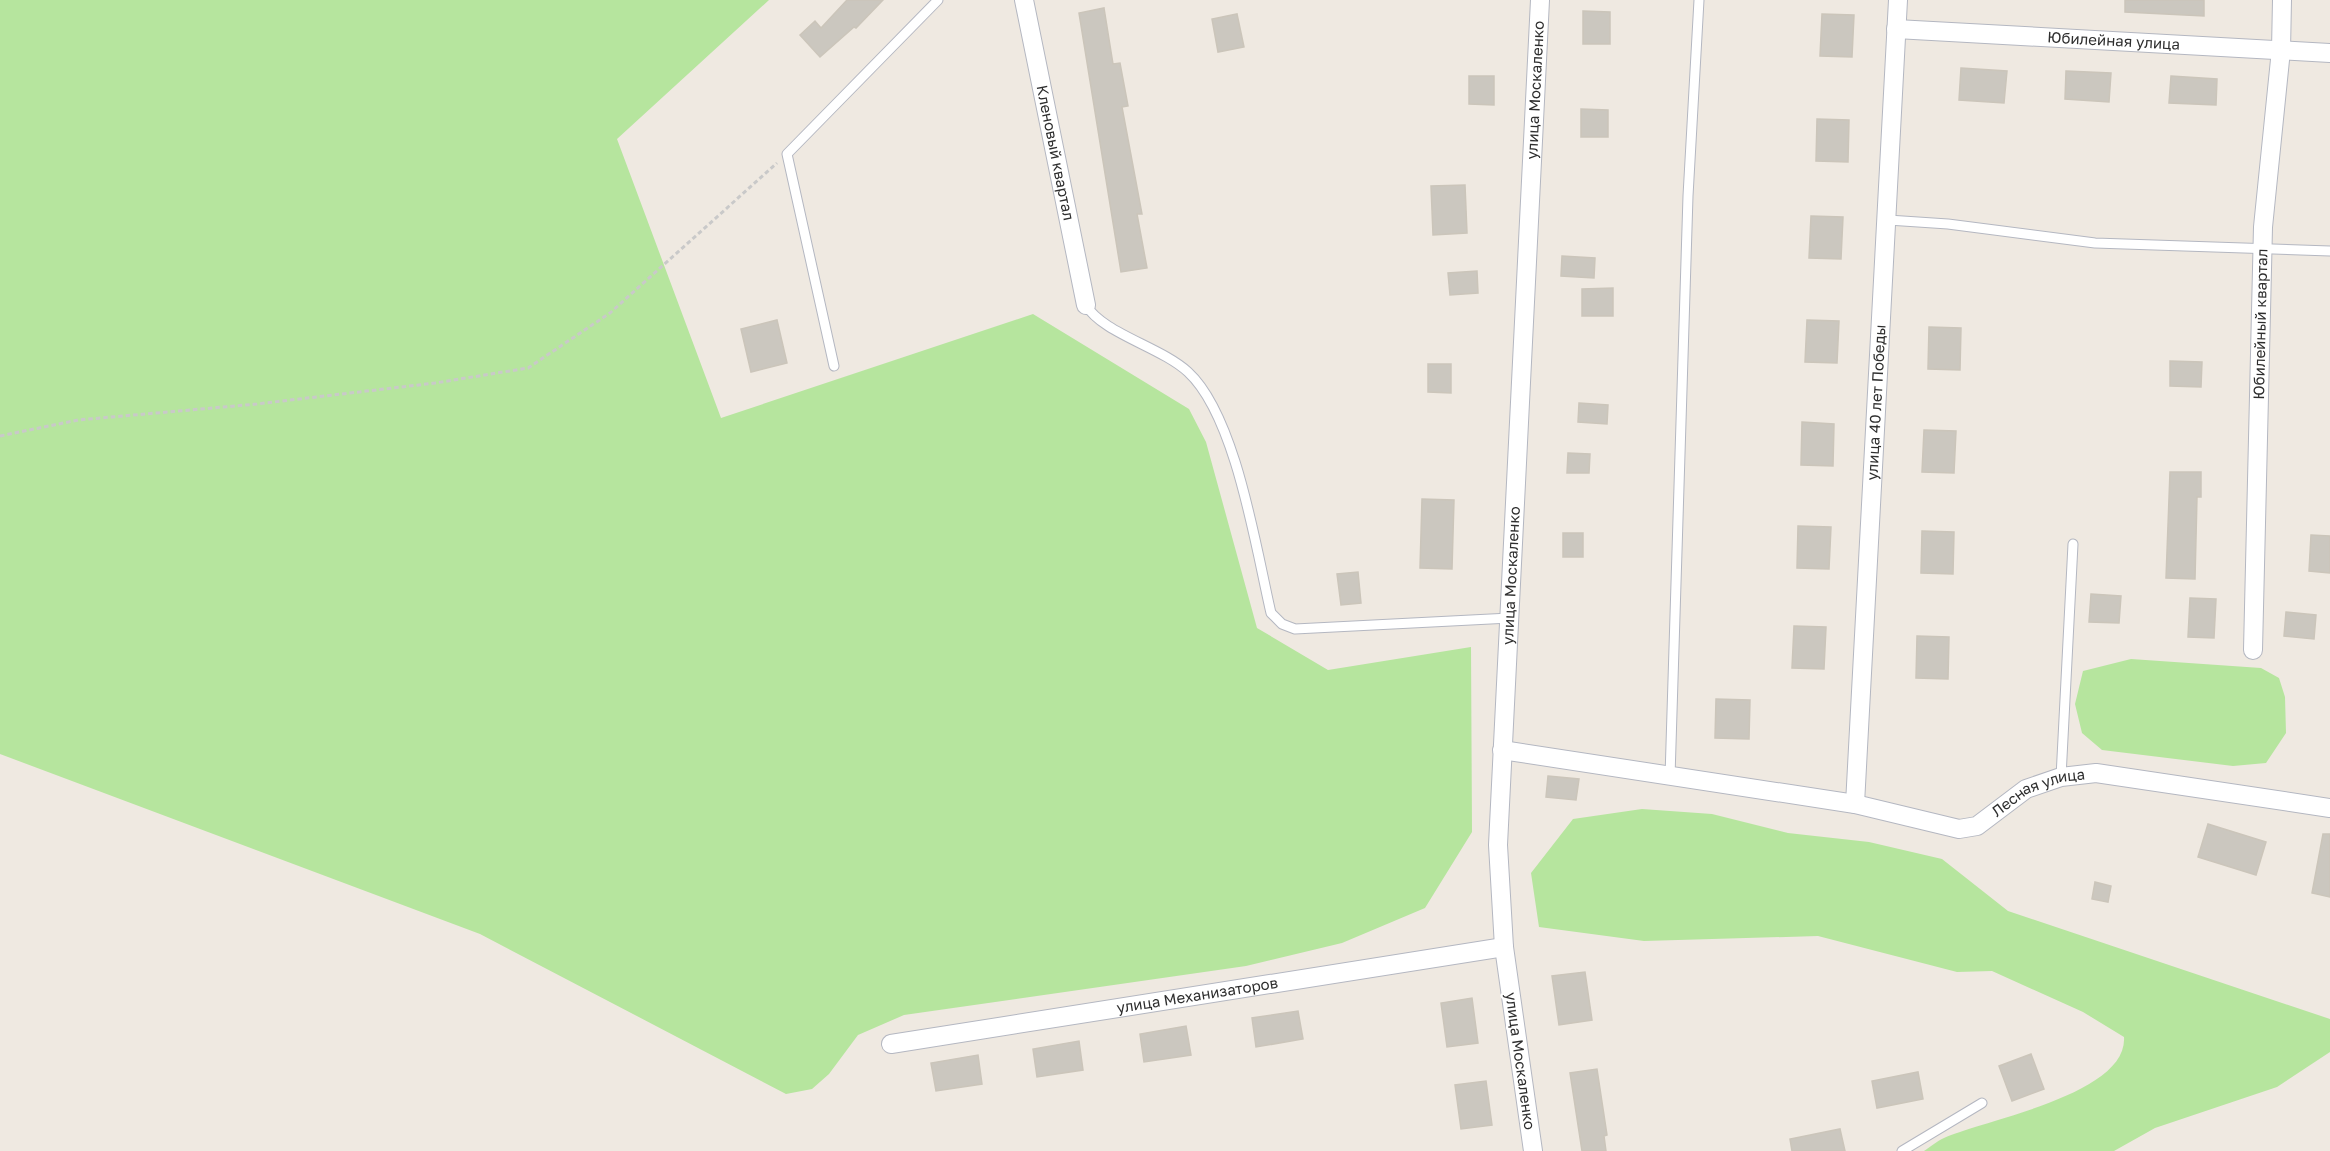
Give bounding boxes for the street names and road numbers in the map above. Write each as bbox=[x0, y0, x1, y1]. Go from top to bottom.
street label: улица Москаленко bbox=[1522, 20, 1547, 160]
street label: Юбилейная улица bbox=[2047, 27, 2181, 53]
street label: Кленовый квартал bbox=[1034, 83, 1079, 222]
street label: Юбилейный квартал bbox=[2249, 248, 2270, 400]
street label: улица 40 лет Победы bbox=[1862, 324, 1889, 481]
street label: улица Москаленко bbox=[1498, 506, 1523, 645]
street label: Лесная улица bbox=[1988, 764, 2086, 820]
street label: улица Механизаторов bbox=[1115, 973, 1279, 1016]
street label: улица Москаленко bbox=[1502, 991, 1540, 1131]

